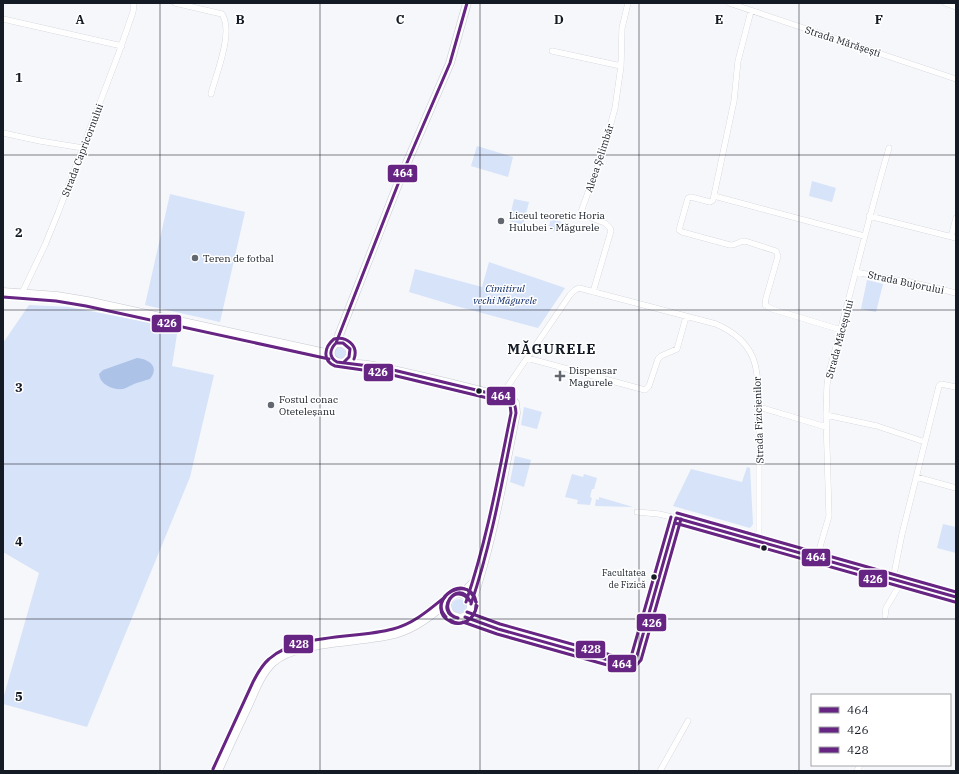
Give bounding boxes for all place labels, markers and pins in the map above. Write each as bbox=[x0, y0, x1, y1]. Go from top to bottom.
place label: Liceul teoretic Horia Hulubei - Măgurele bbox=[509, 209, 606, 234]
marker: Liceul teoretic Horia Hulubei - Măgurele bbox=[496, 216, 506, 226]
place label: Teren de fotbal bbox=[203, 252, 274, 265]
marker: Teren de fotbal bbox=[190, 253, 200, 263]
place label: Dispensar Magurele bbox=[569, 364, 617, 389]
marker: Dispensar Magurele bbox=[554, 370, 566, 382]
unlabelled marker bbox=[474, 386, 484, 396]
place label: Fostul conac Oteteleșanu bbox=[279, 393, 338, 418]
marker: Fostul conac Oteteleșanu bbox=[266, 400, 276, 410]
unlabelled marker bbox=[759, 543, 769, 553]
place label: Facultatea de Fizică bbox=[602, 567, 646, 590]
marker: Facultatea de Fizică bbox=[649, 572, 659, 582]

